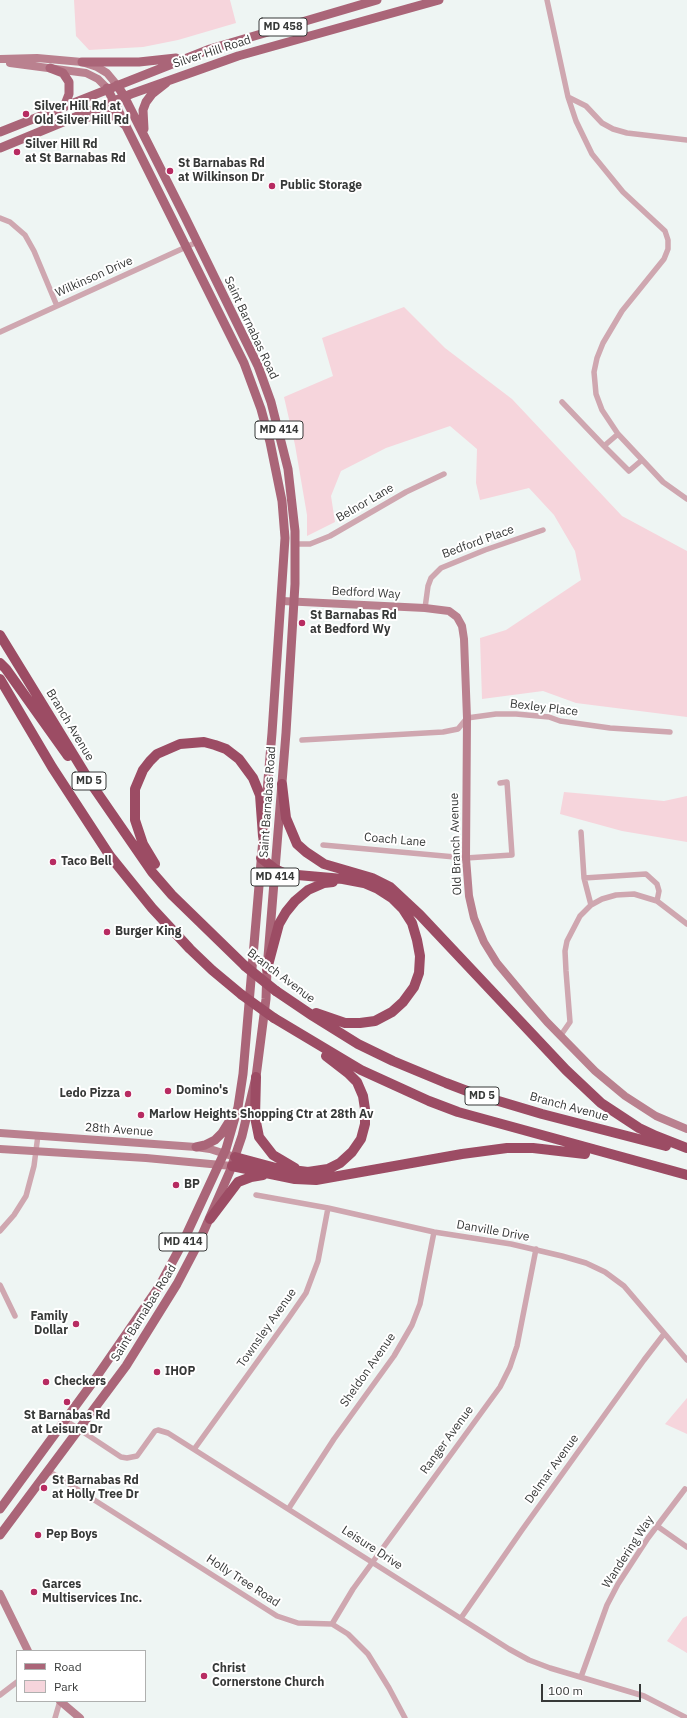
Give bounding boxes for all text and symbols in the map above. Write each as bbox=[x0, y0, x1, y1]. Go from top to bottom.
road number: MD 458 bbox=[259, 18, 307, 36]
street label: Silver Hill Road bbox=[171, 33, 253, 71]
place label: Silver Hill Rd at Old Silver Hill Rd bbox=[34, 100, 129, 128]
marker: Silver Hill Rd at Old Silver Hill Rd bbox=[21, 109, 31, 119]
place label: Silver Hill Rd at St Barnabas Rd bbox=[25, 138, 126, 166]
marker: Silver Hill Rd at St Barnabas Rd bbox=[12, 147, 22, 157]
place label: St Barnabas Rd at Wilkinson Dr bbox=[178, 157, 265, 185]
marker: St Barnabas Rd at Wilkinson Dr bbox=[165, 166, 175, 176]
place label: Public Storage bbox=[280, 179, 362, 193]
marker: Public Storage bbox=[267, 181, 277, 191]
street label: Wilkinson Drive bbox=[53, 254, 135, 300]
street label: Saint Barnabas Road bbox=[221, 274, 281, 382]
road number: MD 414 bbox=[255, 421, 303, 439]
street label: Belnor Lane bbox=[334, 481, 396, 525]
street label: Bedford Place bbox=[440, 522, 516, 562]
street label: Bedford Way bbox=[331, 584, 401, 602]
place label: St Barnabas Rd at Bedford Wy bbox=[310, 609, 397, 637]
marker: St Barnabas Rd at Bedford Wy bbox=[297, 618, 307, 628]
street label: Branch Avenue bbox=[43, 687, 97, 763]
street label: Bexley Place bbox=[509, 697, 579, 719]
street label: Saint Barnabas Road bbox=[257, 746, 279, 858]
road number: MD 5 bbox=[72, 772, 106, 790]
street label: Old Branch Avenue bbox=[447, 792, 465, 896]
street label: Coach Lane bbox=[363, 830, 427, 850]
place label: Taco Bell bbox=[61, 855, 112, 869]
marker: Taco Bell bbox=[48, 857, 58, 867]
road number: MD 414 bbox=[251, 868, 299, 886]
place label: Burger King bbox=[115, 925, 181, 939]
marker: Burger King bbox=[102, 927, 112, 937]
street label: Branch Avenue bbox=[244, 946, 318, 1006]
place label: Domino's bbox=[176, 1084, 228, 1098]
marker: Domino's bbox=[163, 1086, 173, 1096]
place label: Ledo Pizza bbox=[60, 1087, 120, 1101]
road number: MD 5 bbox=[465, 1087, 499, 1105]
marker: Ledo Pizza bbox=[123, 1089, 133, 1099]
street label: Branch Avenue bbox=[528, 1090, 610, 1124]
place label: Marlow Heights Shopping Ctr at 28th Av bbox=[149, 1108, 373, 1122]
marker: Marlow Heights Shopping Ctr at 28th Av bbox=[136, 1110, 146, 1120]
street label: 28th Avenue bbox=[84, 1120, 154, 1140]
place label: BP bbox=[184, 1178, 200, 1192]
marker: BP bbox=[171, 1180, 181, 1190]
street label: Danville Drive bbox=[455, 1217, 531, 1245]
road number: MD 414 bbox=[159, 1233, 207, 1251]
street label: Saint Barnabas Road bbox=[108, 1262, 180, 1364]
street label: Townsley Avenue bbox=[234, 1286, 300, 1370]
place label: Family Dollar bbox=[31, 1310, 68, 1338]
marker: Family Dollar bbox=[71, 1319, 81, 1329]
street label: Sheldon Avenue bbox=[337, 1330, 399, 1410]
place label: IHOP bbox=[165, 1365, 195, 1379]
marker: IHOP bbox=[152, 1367, 162, 1377]
place label: Checkers bbox=[54, 1375, 106, 1389]
marker: Checkers bbox=[41, 1377, 51, 1387]
marker: St Barnabas Rd at Leisure Dr bbox=[62, 1397, 72, 1407]
street label: Ranger Avenue bbox=[417, 1403, 477, 1477]
place label: St Barnabas Rd at Leisure Dr bbox=[24, 1409, 110, 1437]
street label: Delmar Avenue bbox=[522, 1432, 582, 1506]
place label: St Barnabas Rd at Holly Tree Dr bbox=[52, 1474, 139, 1502]
marker: St Barnabas Rd at Holly Tree Dr bbox=[39, 1483, 49, 1493]
street label: Wandering Way bbox=[599, 1513, 657, 1591]
street label: Leisure Drive bbox=[339, 1523, 405, 1573]
place label: Pep Boys bbox=[46, 1528, 98, 1542]
marker: Pep Boys bbox=[33, 1530, 43, 1540]
street label: Holly Tree Road bbox=[204, 1552, 282, 1610]
place label: Garces Multiservices Inc. bbox=[42, 1578, 142, 1606]
marker: Garces Multiservices Inc. bbox=[29, 1587, 39, 1597]
legend bbox=[16, 1650, 146, 1702]
text: Road bbox=[54, 1659, 82, 1674]
place label: Christ Cornerstone Church bbox=[212, 1662, 324, 1690]
marker: Christ Cornerstone Church bbox=[199, 1671, 209, 1681]
scale bar bbox=[543, 1676, 643, 1702]
text: Park bbox=[54, 1679, 78, 1694]
text: 100 m bbox=[548, 1683, 583, 1698]

